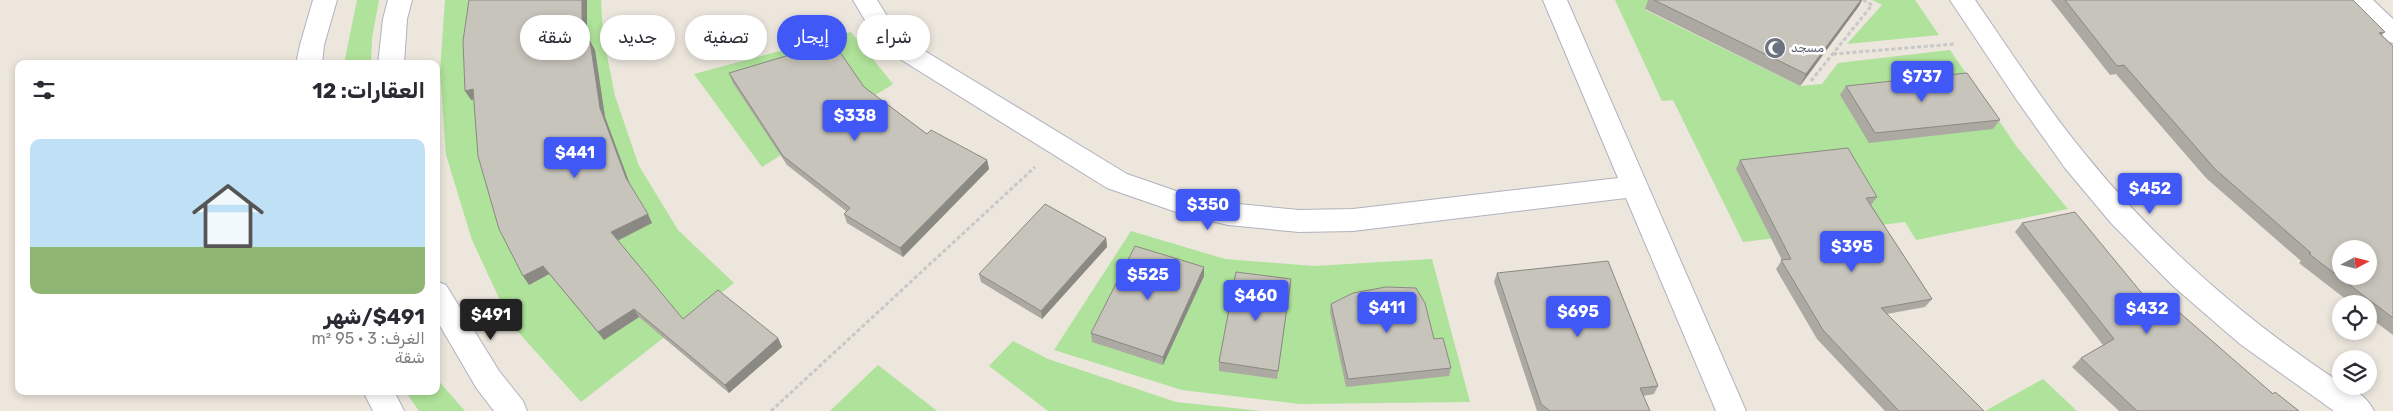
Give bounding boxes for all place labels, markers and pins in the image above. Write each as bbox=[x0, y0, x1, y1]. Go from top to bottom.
mosque icon: مسجد bbox=[1763, 36, 1787, 60]
place label: مسجد bbox=[1791, 41, 1824, 55]
pin: $737 bbox=[1892, 61, 1952, 103]
pin: $338 bbox=[825, 100, 885, 142]
pin: $441 bbox=[545, 136, 605, 179]
pin: $452 bbox=[2120, 172, 2180, 215]
pin: $350 bbox=[1178, 188, 1238, 231]
pin: $395 bbox=[1822, 230, 1882, 273]
pin: $525 bbox=[1118, 258, 1178, 301]
pin: $460 bbox=[1226, 280, 1286, 322]
pin: $411 bbox=[1357, 292, 1417, 334]
pin: $432 bbox=[2117, 292, 2177, 335]
pin: $695 bbox=[1548, 296, 1608, 338]
pin: $491 bbox=[461, 298, 521, 341]

